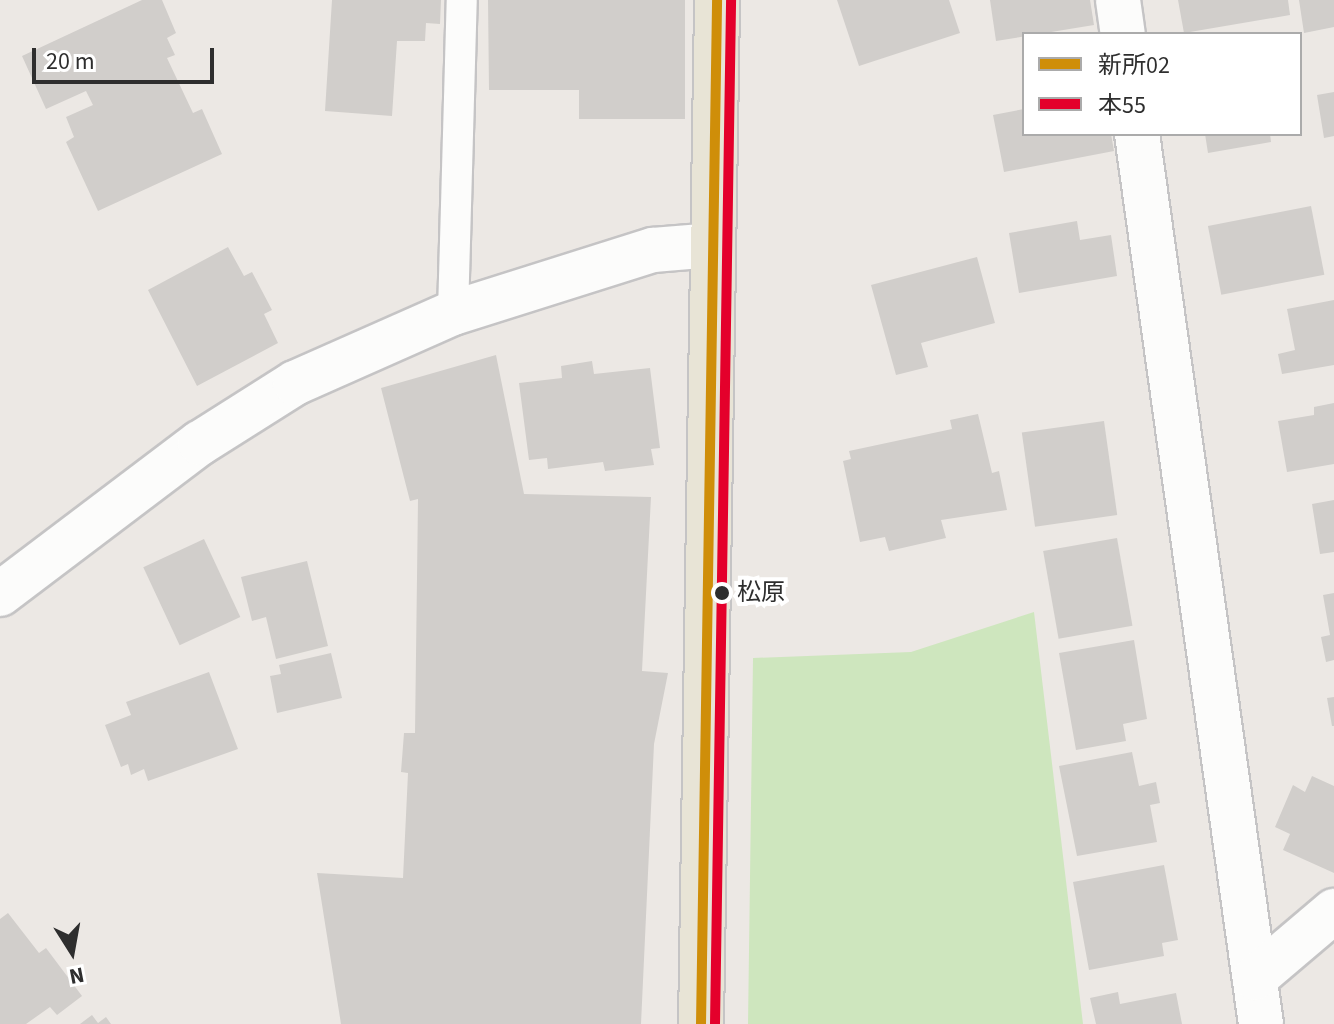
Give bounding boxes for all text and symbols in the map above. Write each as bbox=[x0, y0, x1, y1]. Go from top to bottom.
scale bar bbox=[36, 32, 218, 82]
legend bbox=[1022, 32, 1302, 136]
text: 20 m bbox=[46, 44, 95, 79]
text: 新所02 bbox=[1098, 48, 1170, 83]
text: 本55 bbox=[1098, 88, 1146, 123]
place label: 松原 bbox=[737, 579, 785, 607]
marker: 松原 bbox=[714, 585, 730, 601]
north arrow bbox=[32, 912, 112, 992]
text: N bbox=[66, 958, 87, 993]

